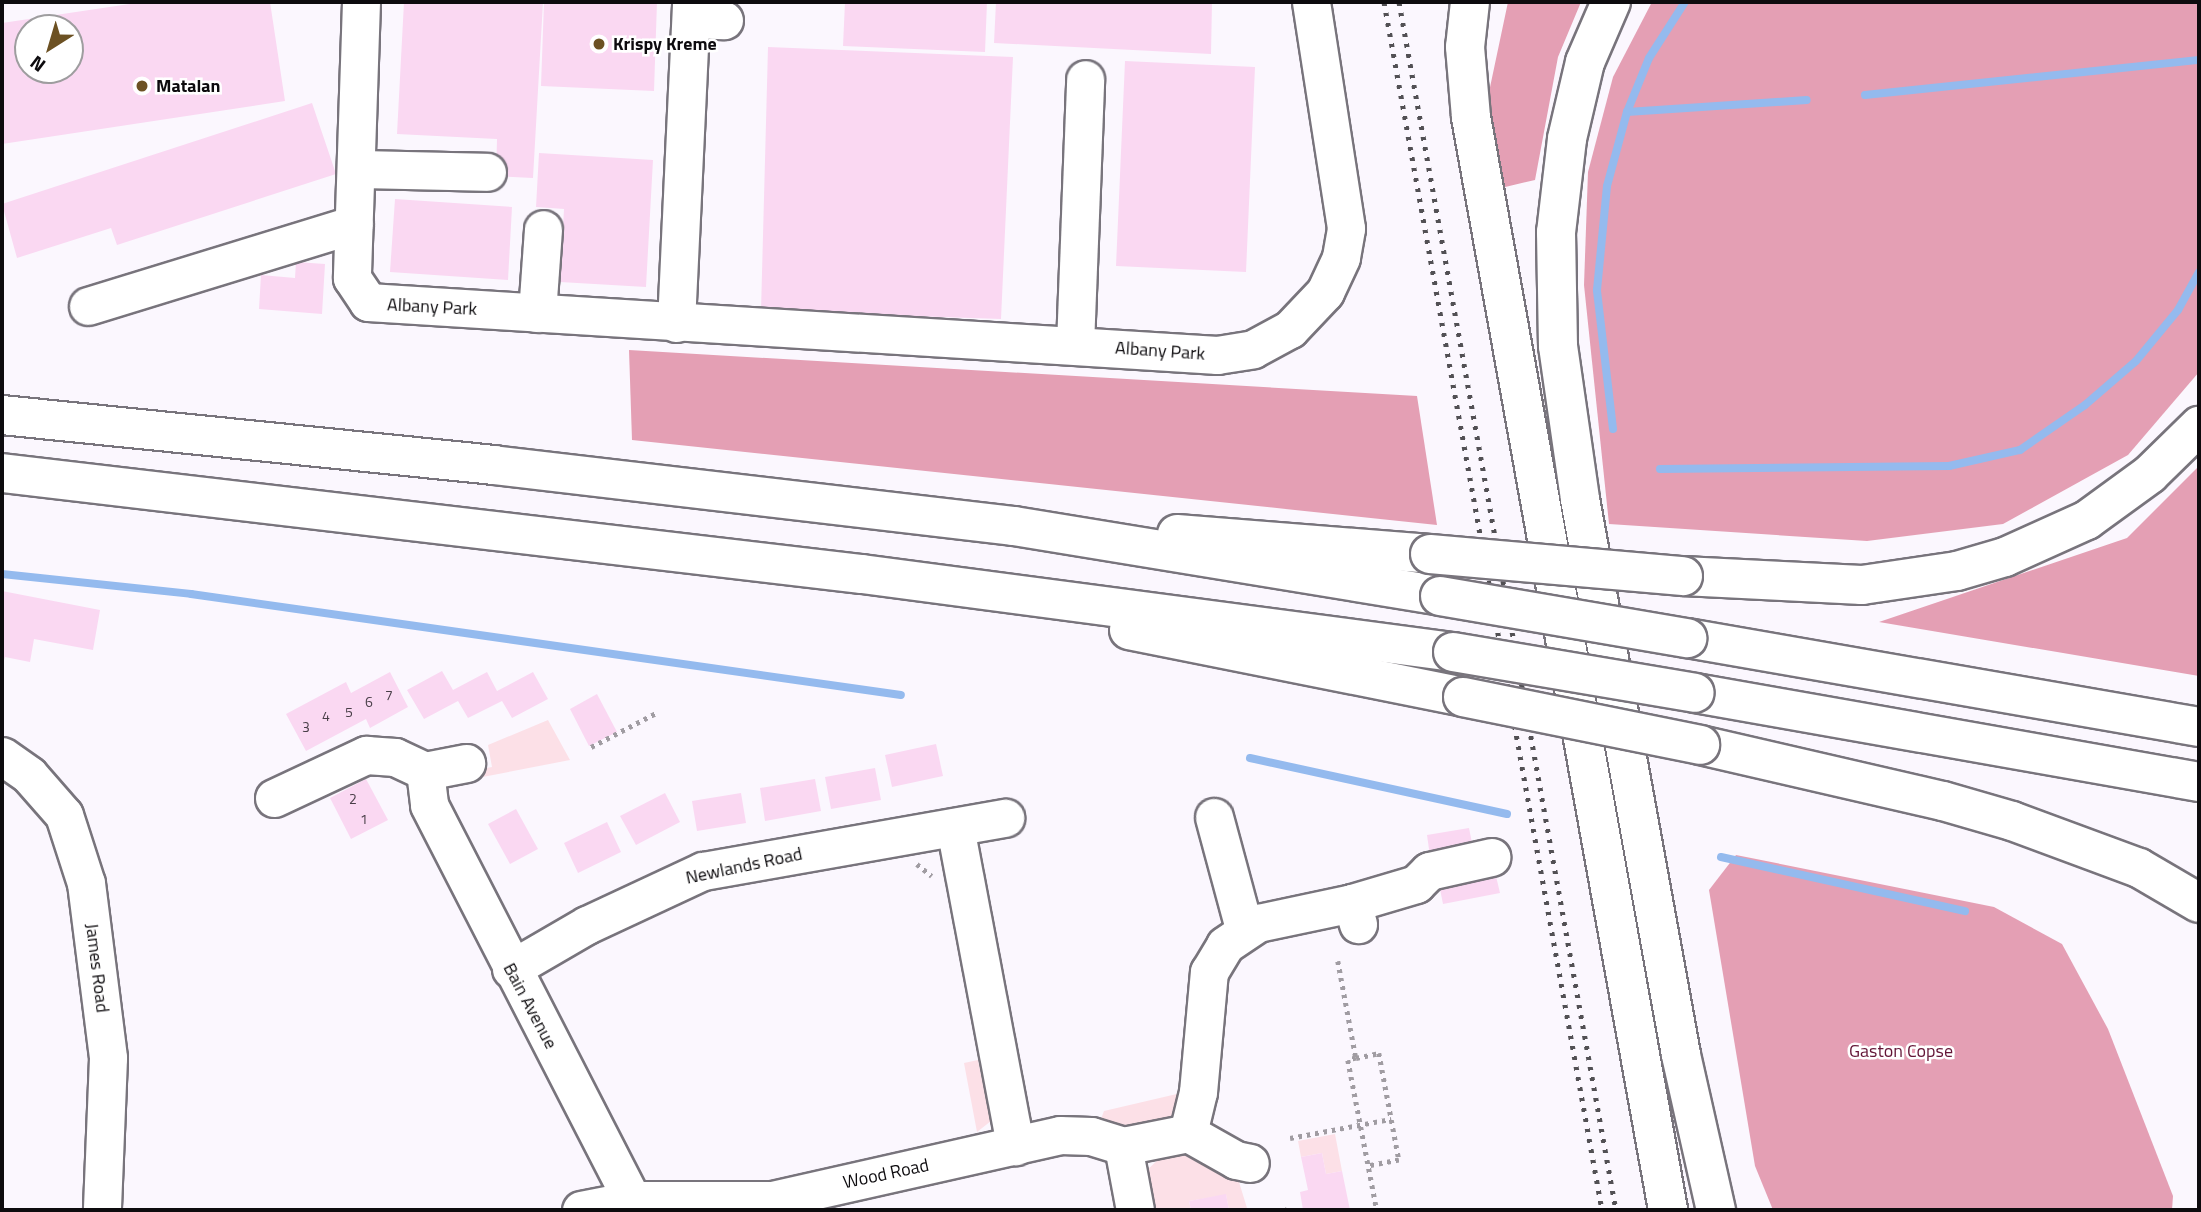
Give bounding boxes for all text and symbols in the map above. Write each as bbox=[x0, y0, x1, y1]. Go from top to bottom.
north arrow bbox=[14, 14, 84, 84]
place label: Krispy Kreme bbox=[613, 33, 717, 55]
marker: Krispy Kreme bbox=[591, 36, 607, 52]
text: N bbox=[23, 49, 51, 80]
place label: Matalan bbox=[156, 75, 220, 97]
marker: Matalan bbox=[134, 78, 150, 94]
street label: Albany Park bbox=[386, 294, 478, 320]
street label: Albany Park bbox=[1114, 337, 1206, 365]
house number: 7 bbox=[385, 687, 393, 703]
house number: 6 bbox=[365, 694, 373, 710]
house number: 5 bbox=[345, 704, 353, 720]
house number: 4 bbox=[322, 708, 330, 724]
house number: 3 bbox=[302, 719, 310, 735]
house number: 2 bbox=[349, 791, 357, 807]
house number: 1 bbox=[360, 811, 368, 827]
street label: Newlands Road bbox=[684, 843, 804, 889]
street label: James Road bbox=[81, 922, 113, 1014]
street label: Bain Avenue bbox=[498, 959, 562, 1053]
park label: Gaston Copse bbox=[1849, 1040, 1953, 1062]
street label: Wood Road bbox=[841, 1154, 931, 1194]

